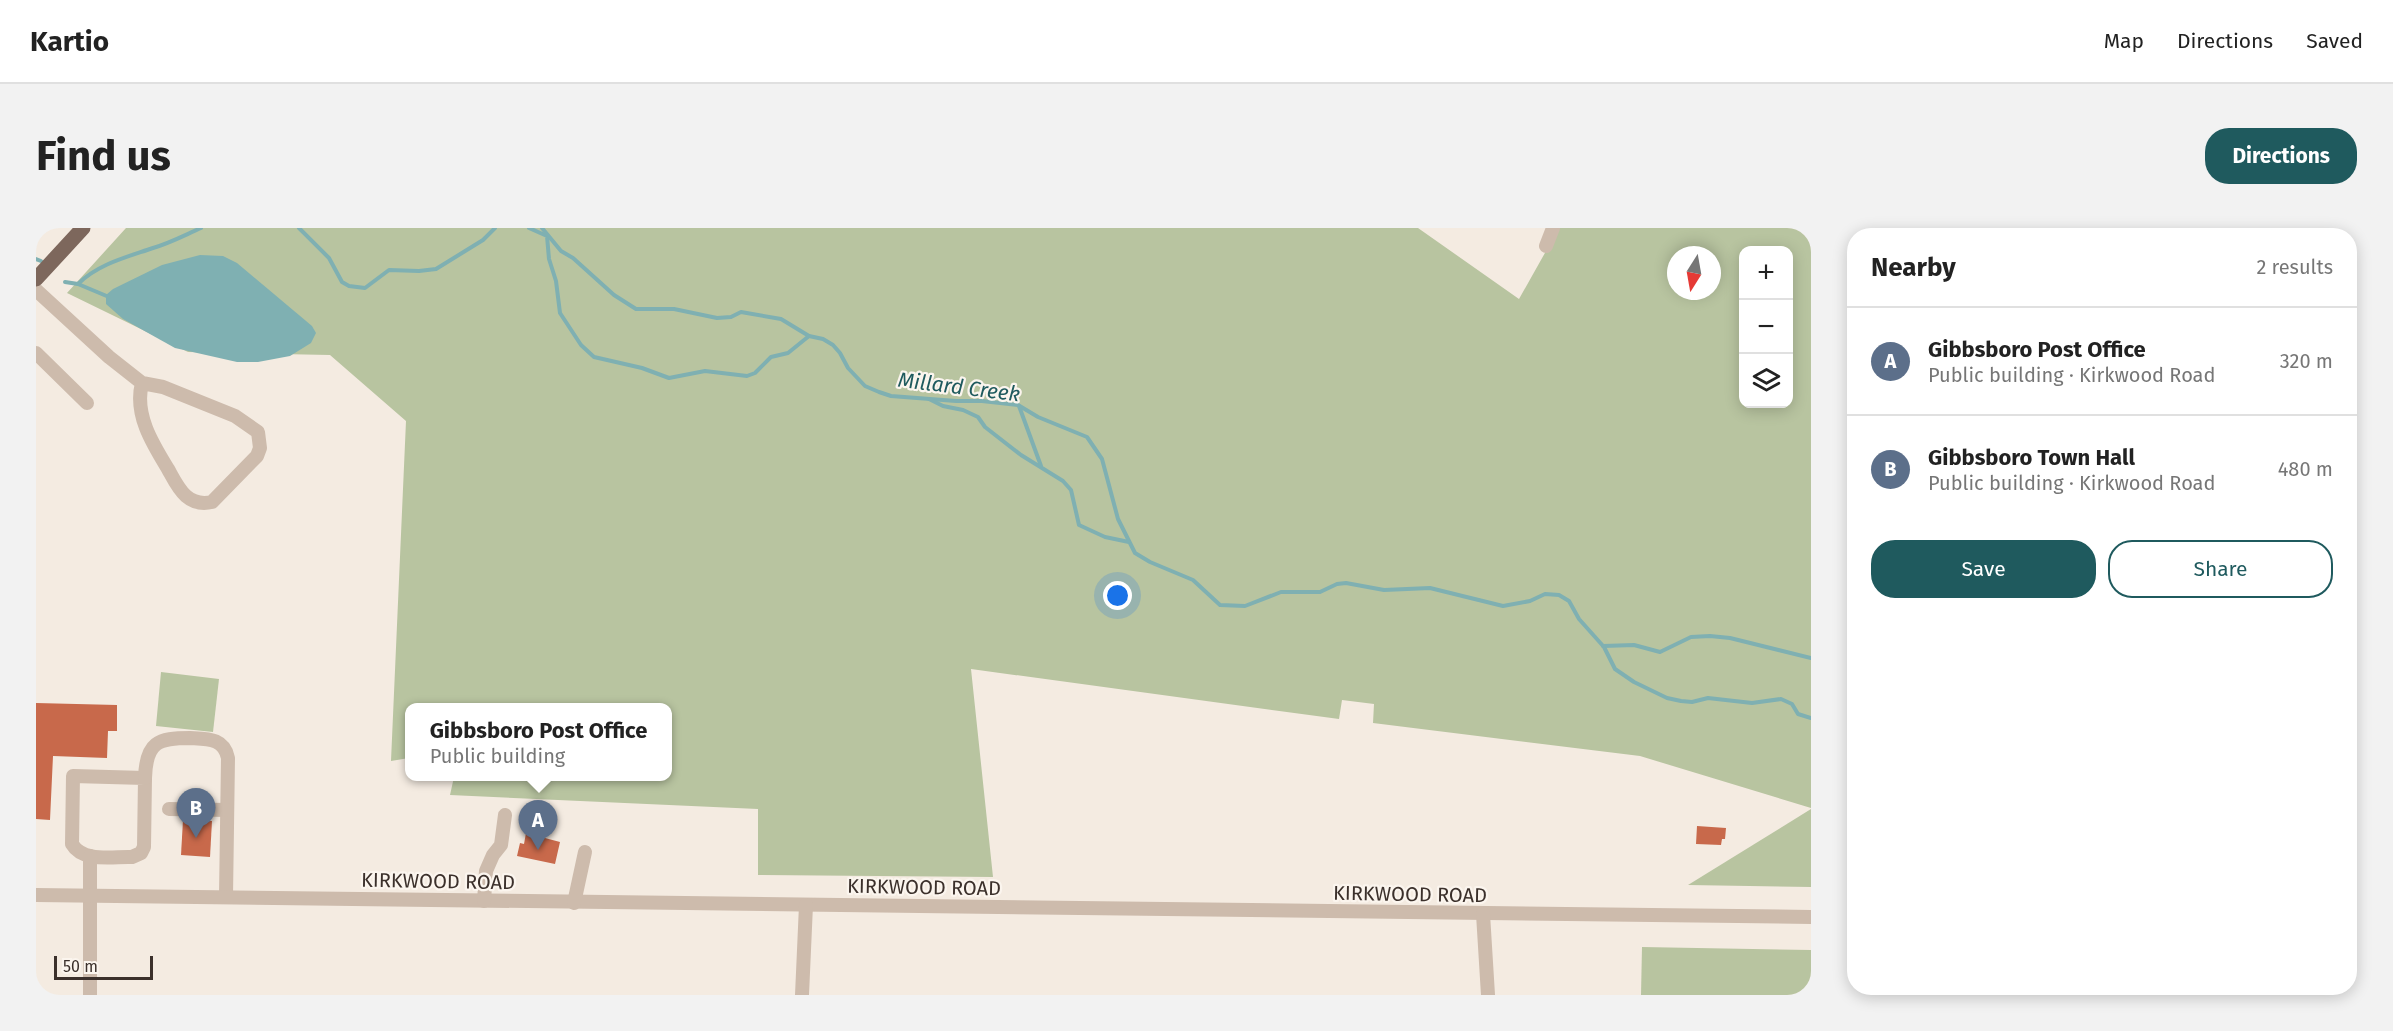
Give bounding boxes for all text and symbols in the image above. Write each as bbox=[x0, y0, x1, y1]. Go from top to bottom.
text: Kartio bbox=[30, 25, 109, 58]
text: Map bbox=[2104, 28, 2144, 54]
text: Directions bbox=[2177, 28, 2273, 54]
text: Saved bbox=[2306, 28, 2363, 54]
button: Directions bbox=[2205, 128, 2357, 184]
text: Find us bbox=[36, 131, 171, 181]
north arrow bbox=[1667, 246, 1721, 300]
map controls bbox=[1739, 246, 1793, 408]
button: + bbox=[1739, 246, 1793, 300]
text: Nearby bbox=[1871, 252, 1956, 283]
text: 2 results bbox=[2256, 255, 2333, 279]
button: − bbox=[1739, 300, 1793, 354]
text: Gibbsboro Post Office bbox=[1928, 336, 2146, 363]
text: A bbox=[1885, 349, 1896, 373]
text: 320 m bbox=[2280, 349, 2333, 373]
button: layers bbox=[1739, 354, 1793, 408]
text: Public building · Kirkwood Road bbox=[1928, 363, 2215, 387]
water label: Millard Creek bbox=[896, 367, 1022, 407]
text: Gibbsboro Town Hall bbox=[1928, 444, 2135, 471]
text: B bbox=[1884, 457, 1897, 481]
text: 480 m bbox=[2278, 457, 2333, 481]
text: Public building · Kirkwood Road bbox=[1928, 471, 2215, 495]
button: Save bbox=[1871, 540, 2096, 598]
button: Share bbox=[2108, 540, 2333, 598]
your location bbox=[1103, 581, 1132, 610]
popup bbox=[405, 703, 672, 781]
text: Gibbsboro Post Office bbox=[430, 717, 647, 744]
text: Public building bbox=[430, 744, 565, 768]
pin: B bbox=[176, 788, 216, 838]
pin: A bbox=[518, 800, 558, 850]
street label: KIRKWOOD ROAD bbox=[361, 868, 515, 894]
street label: KIRKWOOD ROAD bbox=[847, 874, 1001, 900]
street label: KIRKWOOD ROAD bbox=[1333, 881, 1487, 907]
scale bar bbox=[54, 953, 153, 980]
text: 50 m bbox=[63, 957, 98, 976]

